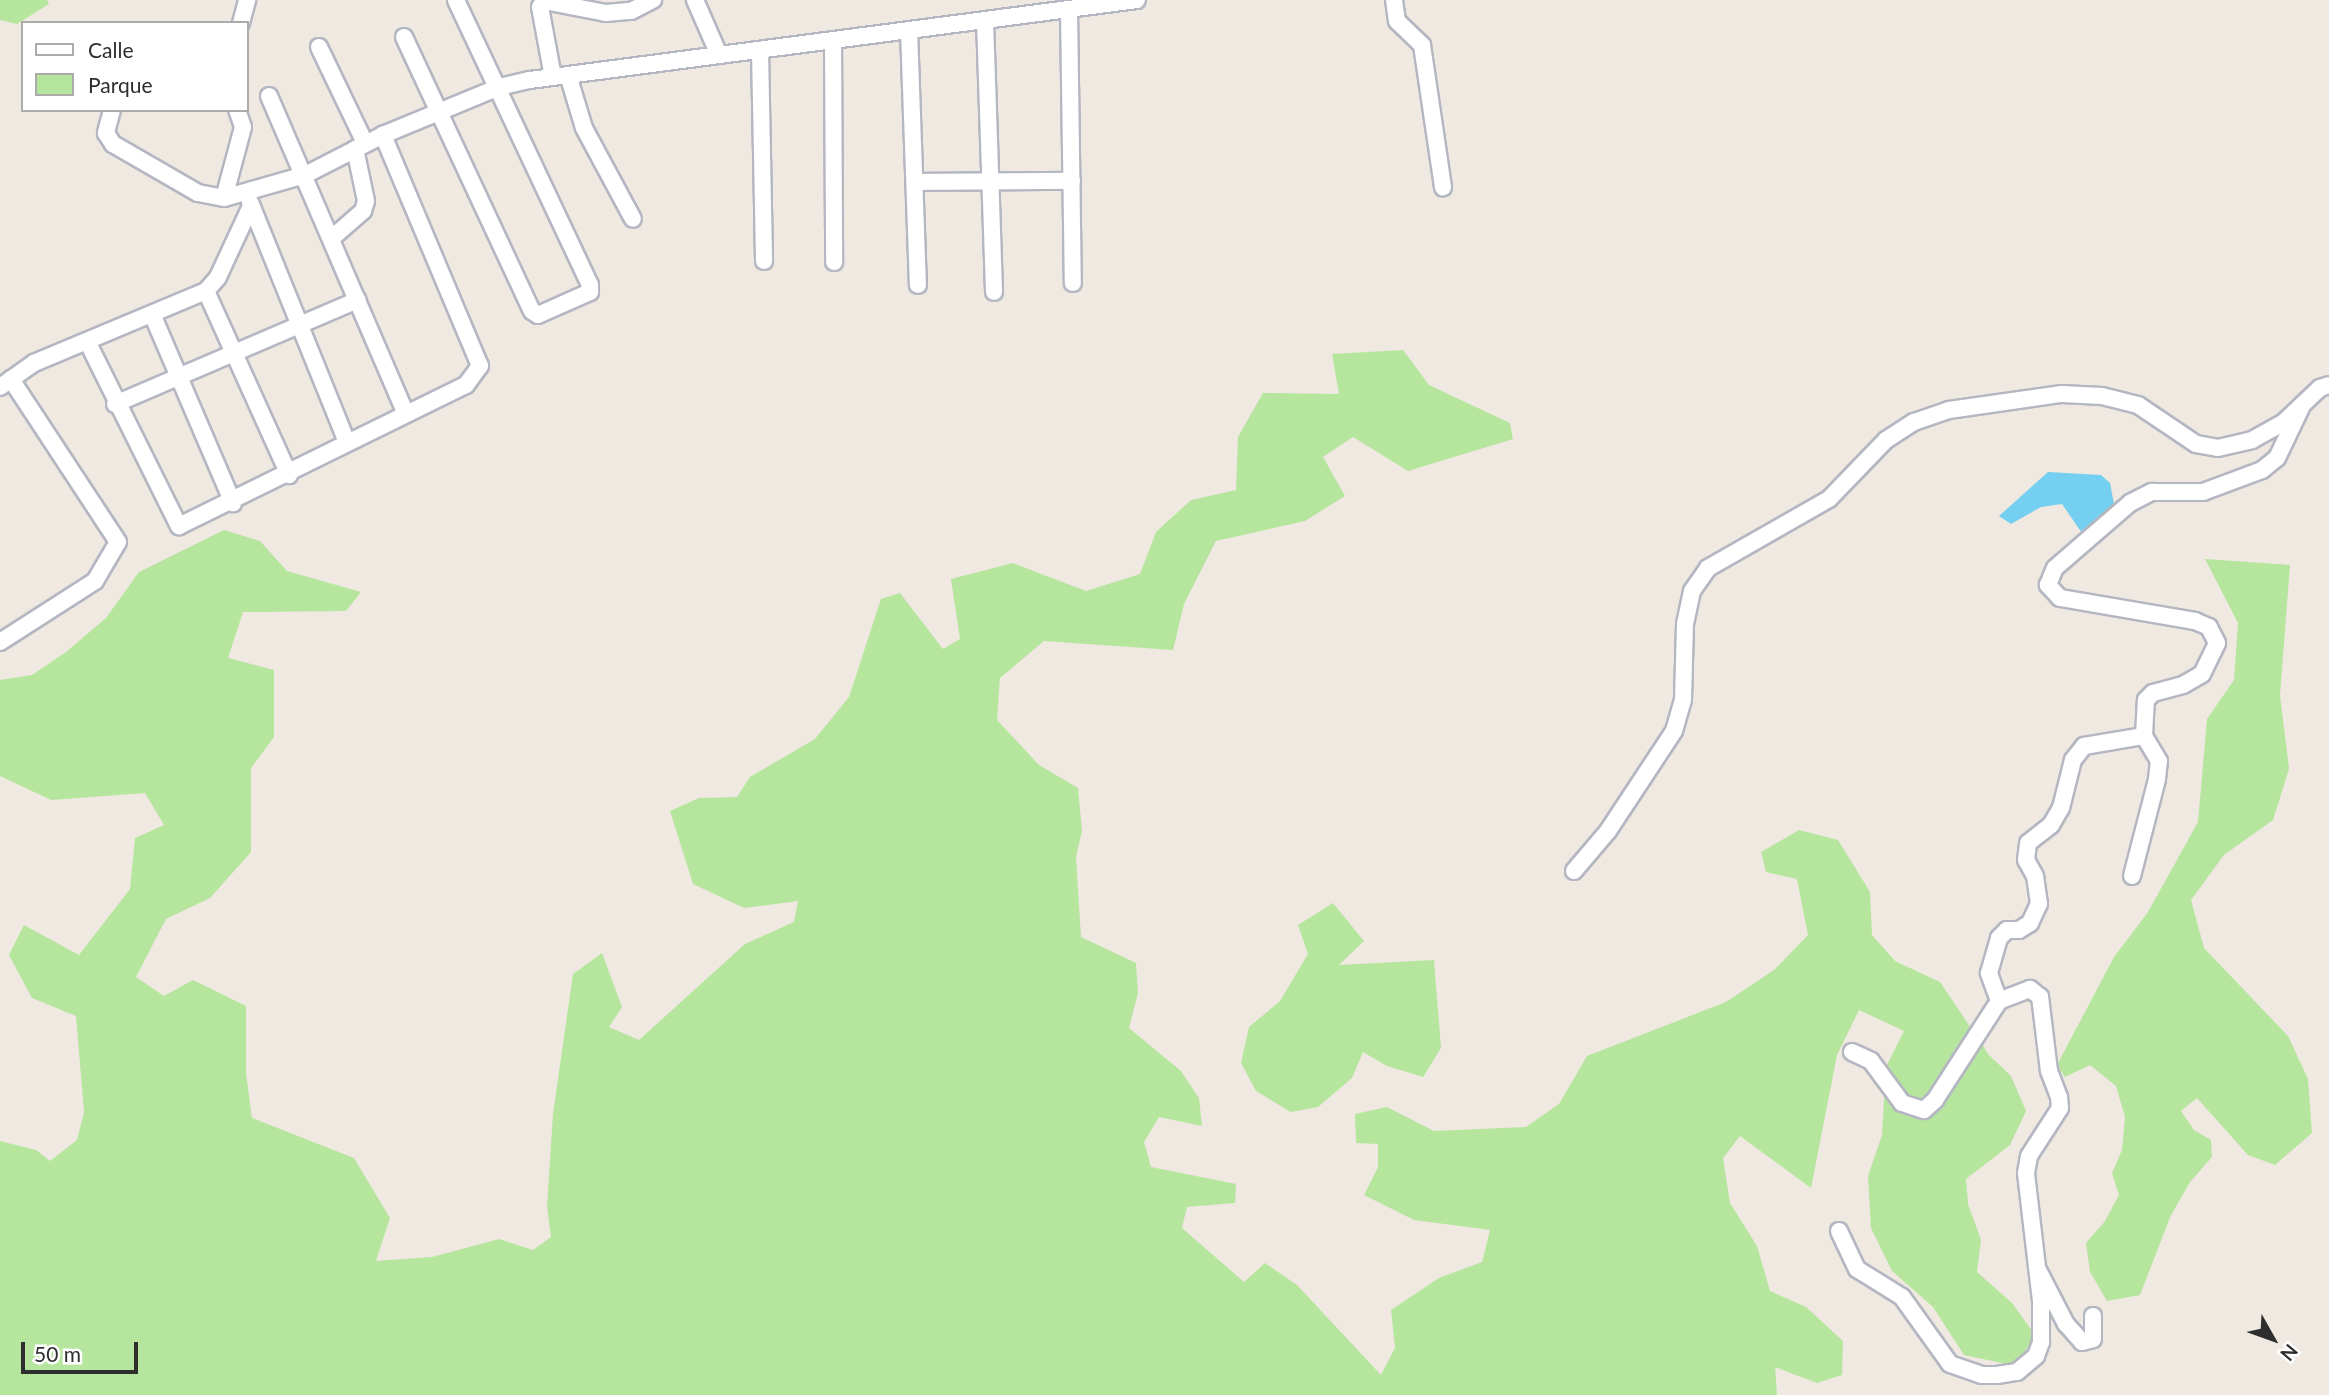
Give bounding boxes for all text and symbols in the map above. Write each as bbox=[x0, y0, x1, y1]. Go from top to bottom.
legend bbox=[21, 21, 248, 112]
text: Calle bbox=[88, 37, 133, 62]
text: Parque bbox=[88, 72, 153, 97]
north arrow bbox=[2238, 1304, 2308, 1374]
scale bar bbox=[24, 1328, 142, 1372]
text: N bbox=[2276, 1340, 2303, 1366]
text: 50 m bbox=[34, 1341, 81, 1366]

